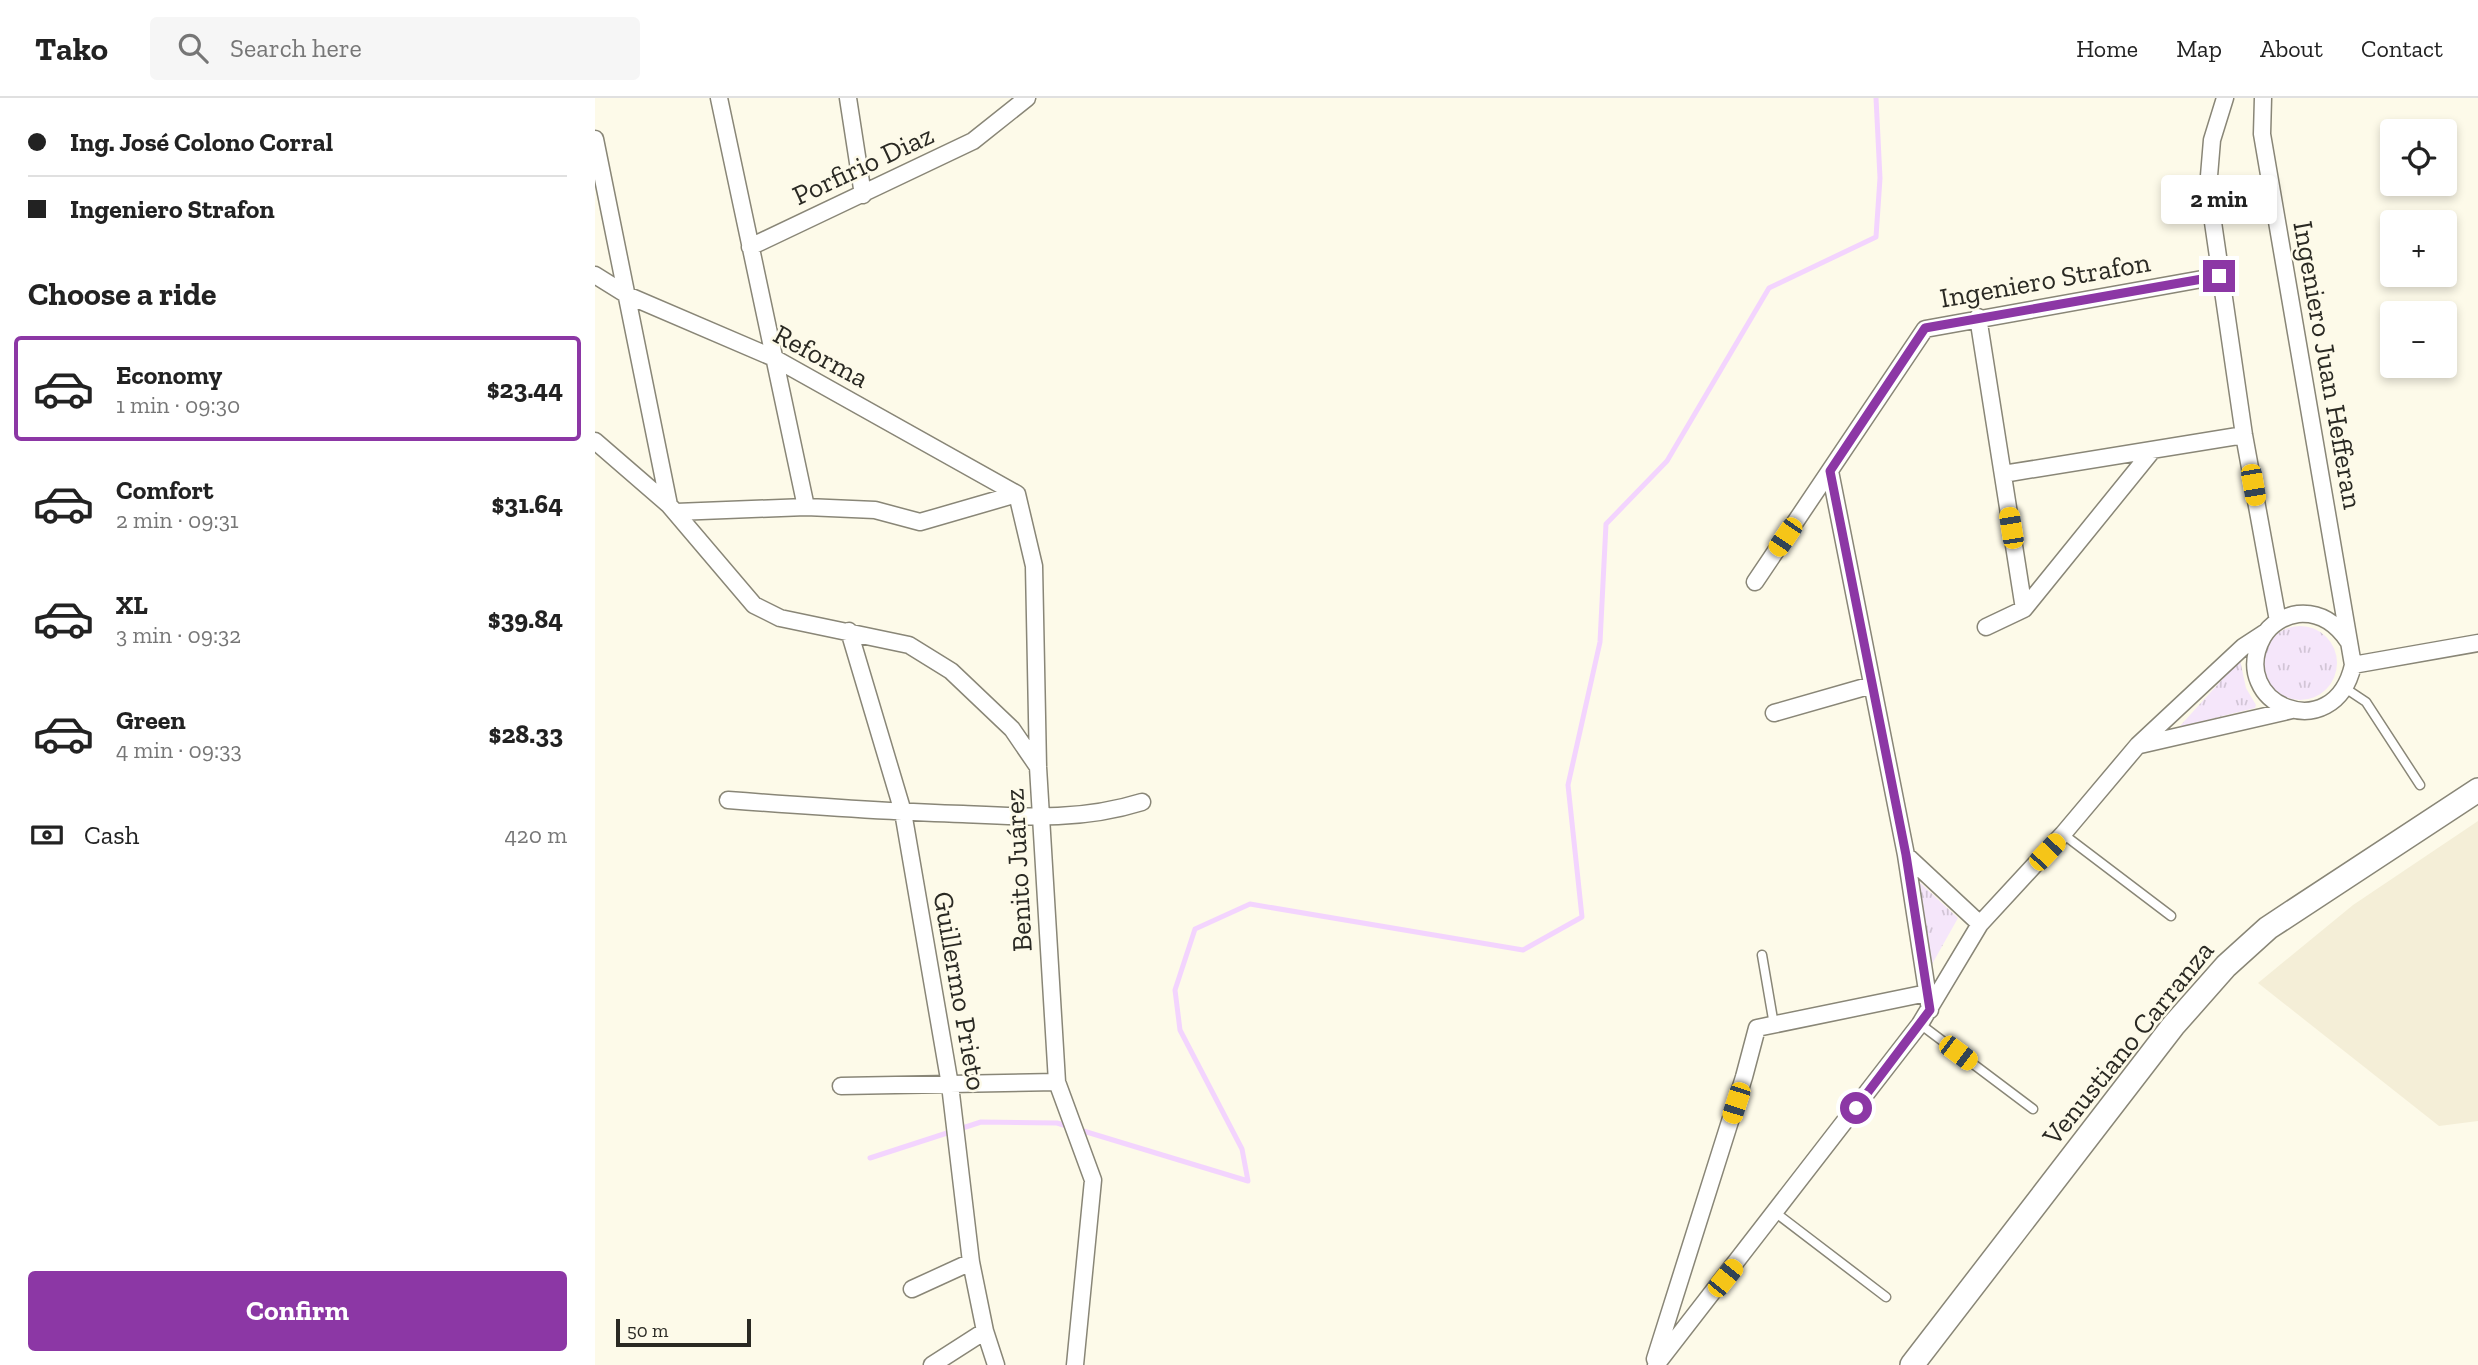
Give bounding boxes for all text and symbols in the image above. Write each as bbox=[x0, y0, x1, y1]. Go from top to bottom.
search box bbox=[150, 17, 640, 80]
text: Tako bbox=[35, 29, 108, 68]
icon: search bbox=[174, 29, 212, 67]
text: Search here bbox=[230, 32, 362, 64]
text: Home bbox=[2076, 34, 2138, 63]
text: Map bbox=[2176, 34, 2222, 63]
text: About bbox=[2260, 34, 2323, 63]
text: Contact bbox=[2361, 34, 2443, 63]
street label: Porfirio Diaz bbox=[787, 118, 939, 212]
map controls bbox=[2380, 119, 2457, 378]
button: locate bbox=[2380, 119, 2457, 196]
text: Ing. José Colono Corral bbox=[70, 126, 333, 158]
callout: 2 min bbox=[2161, 174, 2277, 223]
text: 2 min bbox=[2190, 185, 2248, 213]
text: Ingeniero Strafon bbox=[70, 193, 275, 225]
button: + bbox=[2380, 210, 2457, 287]
street label: Ingeniero Juan Hefferan bbox=[2286, 219, 2370, 511]
street label: Ingeniero Strafon bbox=[1937, 245, 2153, 315]
route end bbox=[2203, 260, 2235, 292]
text: Choose a ride bbox=[28, 275, 216, 313]
button: − bbox=[2380, 301, 2457, 378]
street label: Reforma bbox=[768, 317, 874, 395]
icon: car bbox=[32, 357, 95, 420]
text: Economy bbox=[116, 359, 222, 391]
text: $23.44 bbox=[487, 373, 563, 405]
text: 1 min · 09:30 bbox=[116, 391, 240, 419]
car bbox=[2240, 462, 2267, 508]
icon: car bbox=[32, 472, 95, 535]
text: Comfort bbox=[116, 474, 213, 506]
text: $31.64 bbox=[492, 488, 563, 520]
text: 2 min · 09:31 bbox=[116, 506, 239, 534]
car bbox=[1998, 506, 2025, 550]
car bbox=[1765, 514, 1806, 560]
icon: car bbox=[32, 587, 95, 650]
text: XL bbox=[116, 589, 148, 621]
text: $39.84 bbox=[488, 603, 563, 635]
text: 3 min · 09:32 bbox=[116, 621, 241, 649]
icon: car bbox=[32, 702, 95, 765]
text: Green bbox=[116, 704, 186, 736]
text: $28.33 bbox=[489, 718, 563, 750]
text: 4 min · 09:33 bbox=[116, 736, 242, 764]
street label: Benito Juárez bbox=[997, 787, 1039, 953]
icon: cash bbox=[28, 816, 66, 854]
text: Cash bbox=[84, 819, 139, 851]
text: 420 m bbox=[504, 821, 567, 849]
car bbox=[2025, 829, 2070, 875]
street label: Guillermo Prieto bbox=[926, 889, 994, 1093]
street label: Venustiano Carranza bbox=[2035, 934, 2221, 1153]
car bbox=[1935, 1032, 1982, 1074]
car bbox=[1720, 1080, 1753, 1126]
route start bbox=[1840, 1092, 1872, 1124]
car bbox=[1704, 1255, 1747, 1301]
button: Confirm bbox=[28, 1271, 567, 1351]
scale bar bbox=[616, 1316, 751, 1348]
text: 50 m bbox=[627, 1319, 668, 1342]

